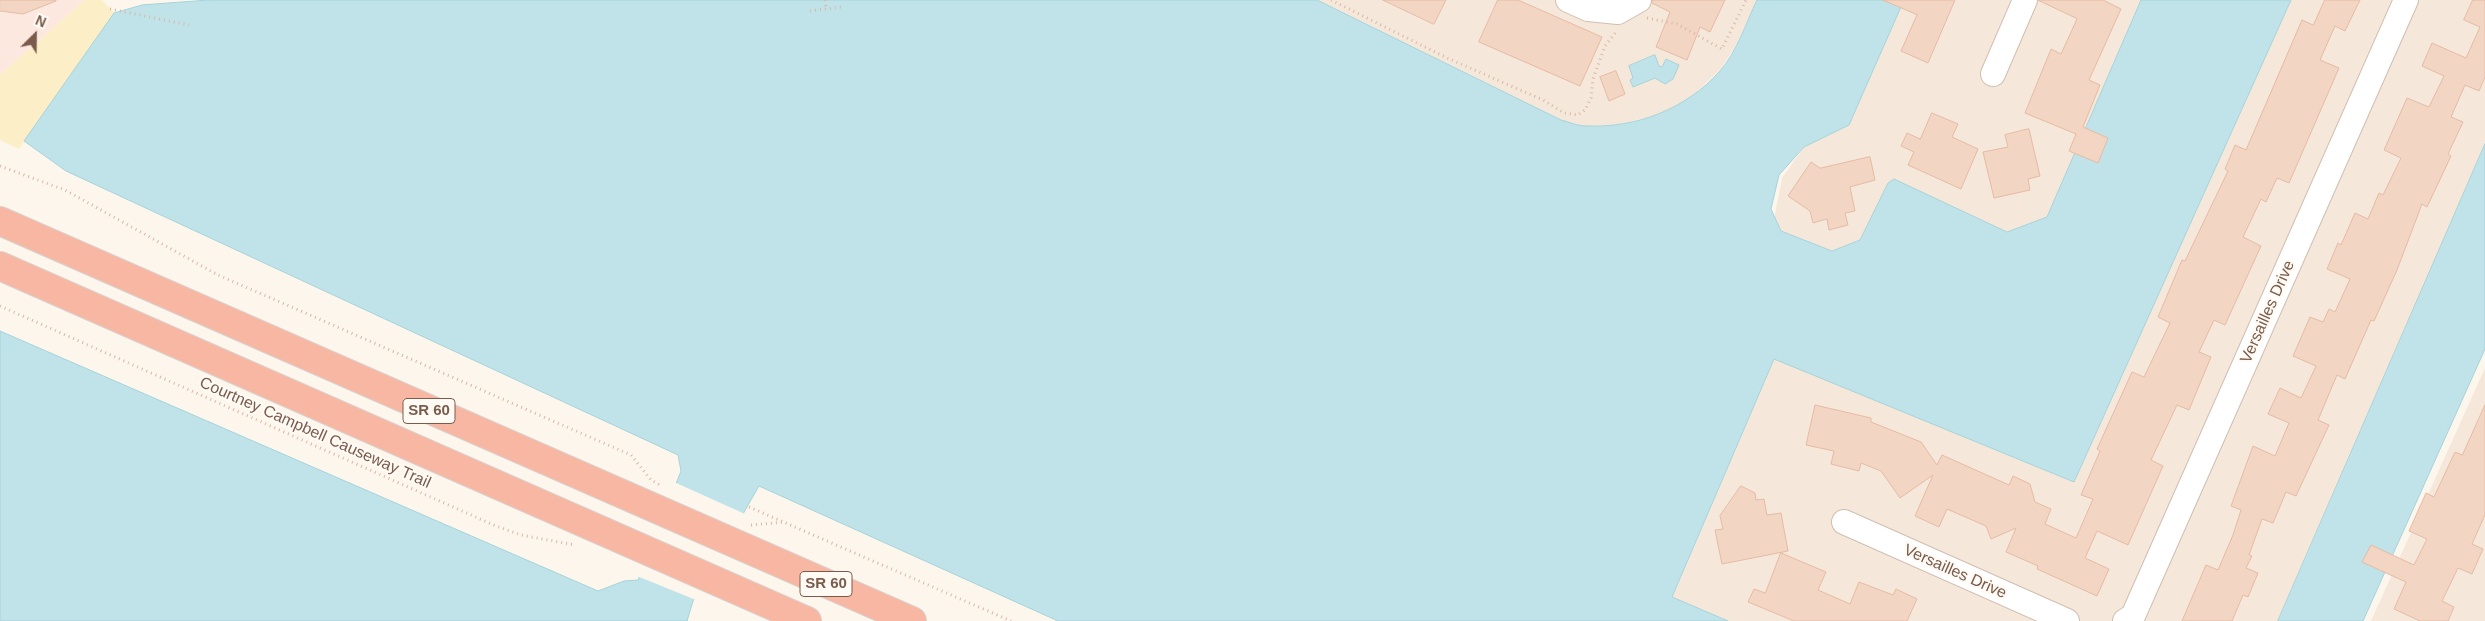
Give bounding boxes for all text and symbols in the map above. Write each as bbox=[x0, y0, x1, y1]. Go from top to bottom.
north arrow bbox=[10, 10, 60, 60]
text: N bbox=[33, 12, 49, 31]
street label: Versailles Drive bbox=[2237, 258, 2299, 366]
street label: Courtney Campbell Causeway Trail bbox=[196, 373, 434, 493]
road number: SR 60 bbox=[403, 398, 455, 424]
street label: Versailles Drive bbox=[1901, 541, 2009, 603]
road number: SR 60 bbox=[800, 572, 852, 596]

